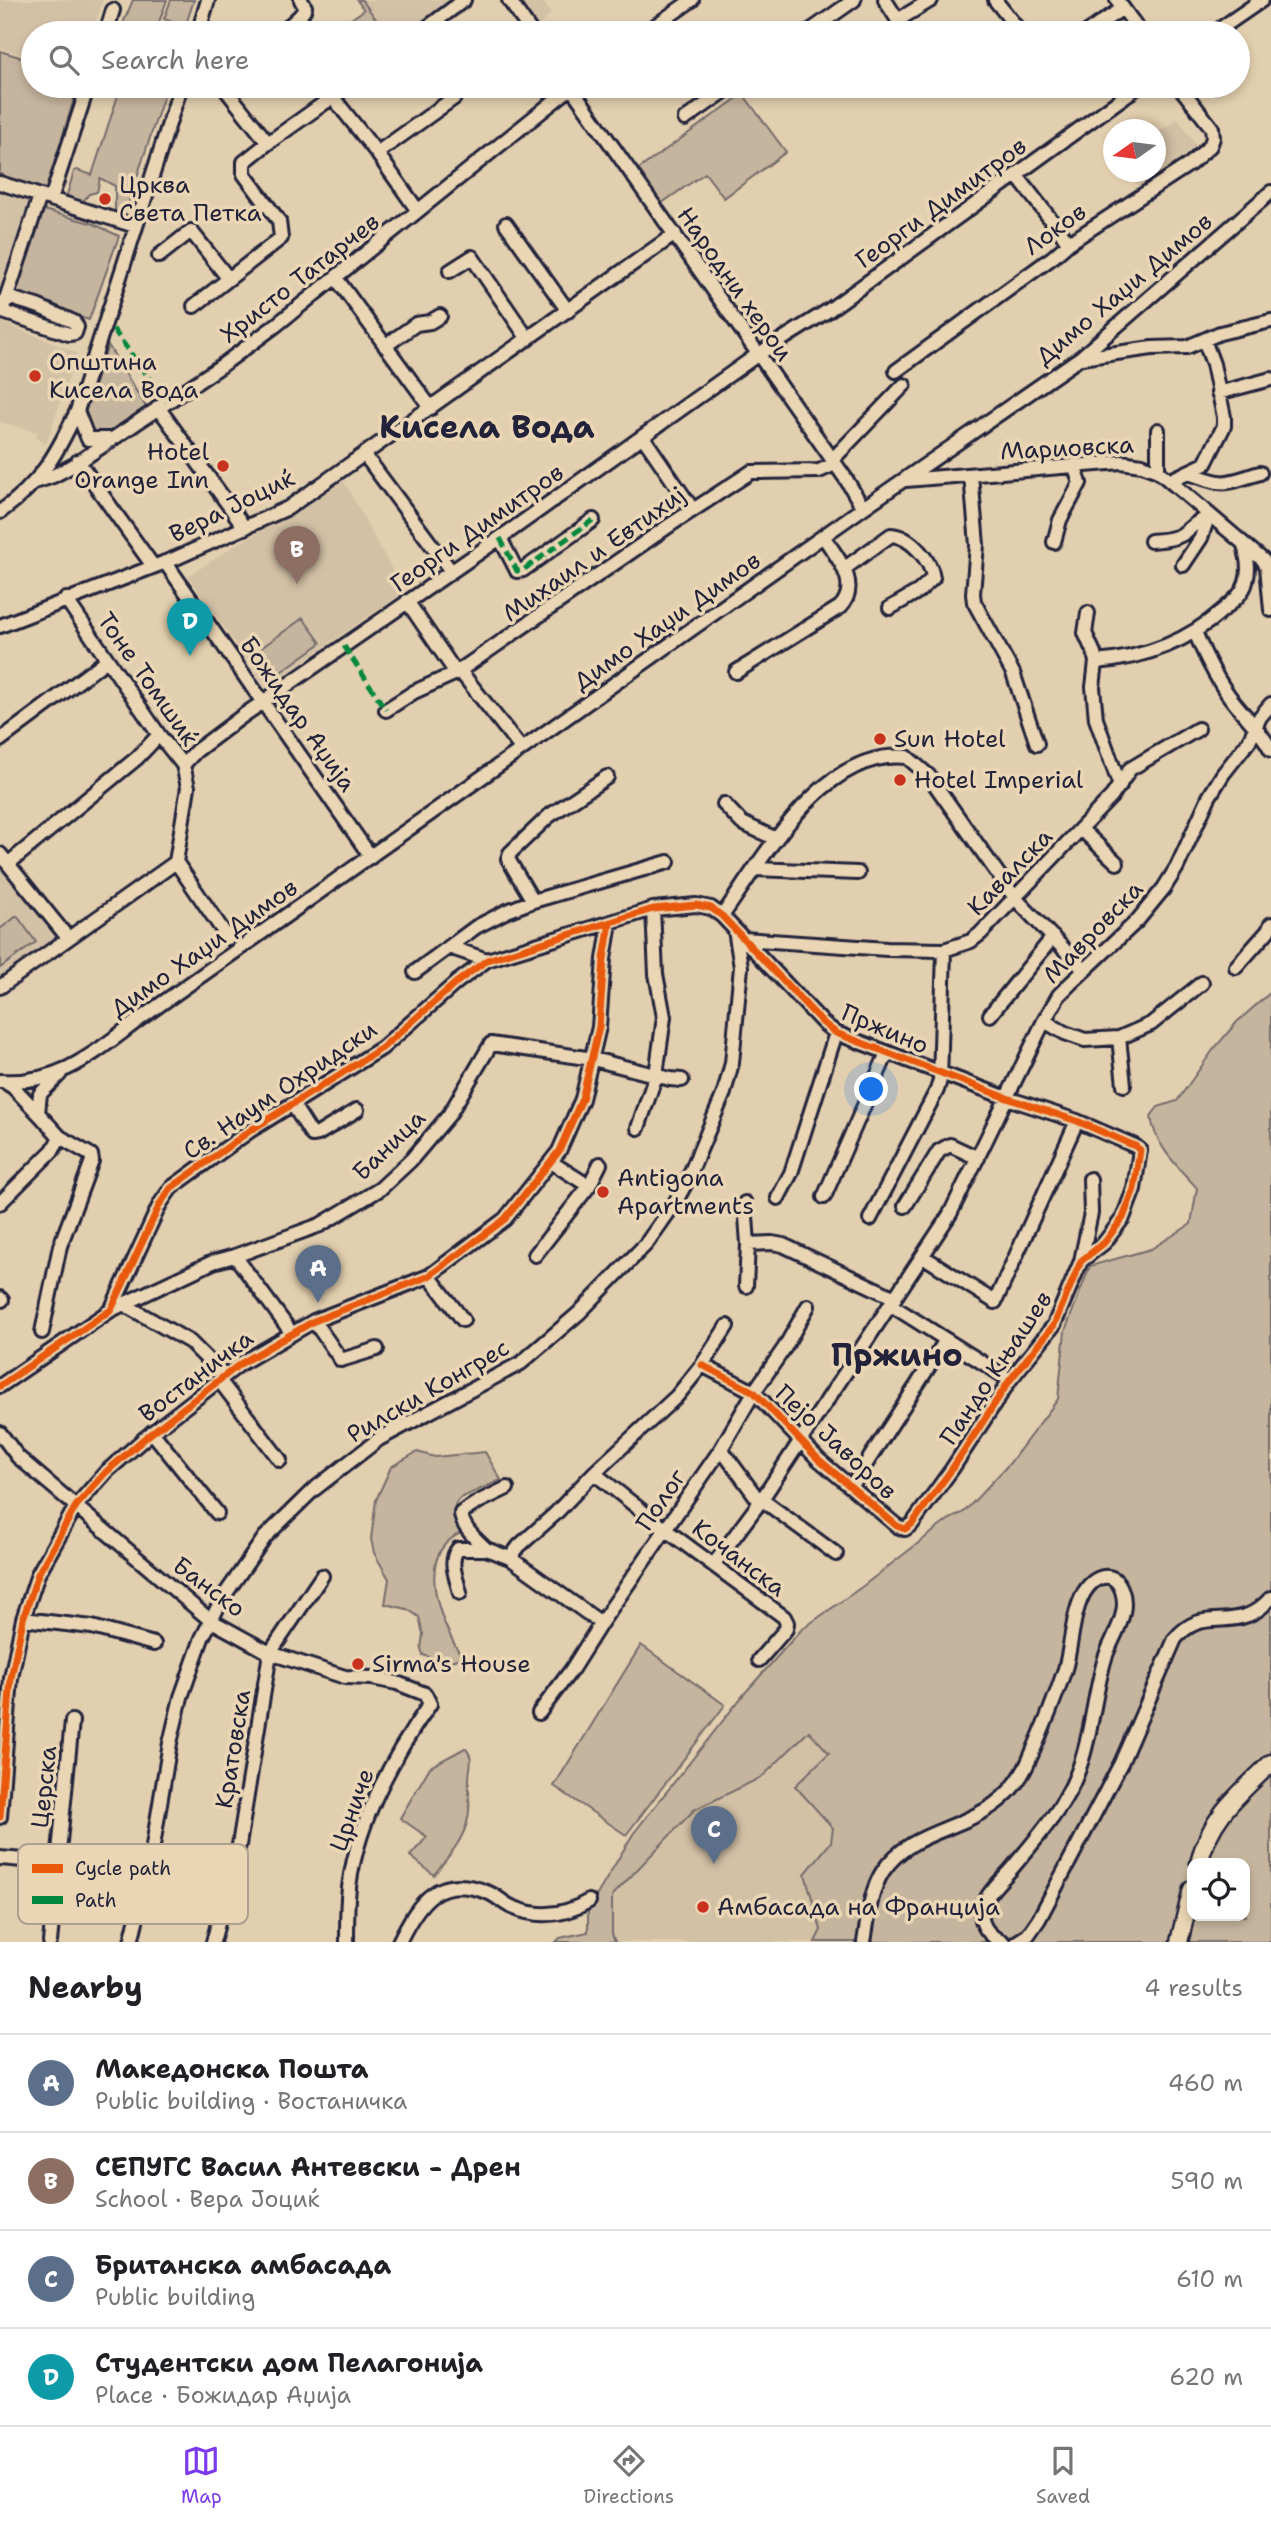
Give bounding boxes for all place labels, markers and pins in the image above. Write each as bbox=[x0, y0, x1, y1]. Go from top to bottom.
place label: Црква Света Петка bbox=[119, 169, 262, 229]
marker: Црква Света Петка bbox=[97, 191, 113, 207]
place label: Општина Кисела Вода bbox=[49, 346, 198, 406]
marker: Општина Кисела Вода bbox=[27, 368, 43, 384]
place label: Hotel Orange Inn bbox=[74, 436, 210, 496]
marker: Hotel Orange Inn bbox=[215, 458, 231, 474]
pin: B bbox=[274, 526, 320, 584]
pin: D bbox=[167, 598, 213, 656]
place label: Sun Hotel bbox=[894, 723, 1006, 755]
marker: Sun Hotel bbox=[872, 731, 888, 747]
place label: Hotel Imperial bbox=[914, 764, 1084, 796]
marker: Hotel Imperial bbox=[892, 772, 908, 788]
place label: Antigona Apartments bbox=[617, 1162, 754, 1222]
marker: Antigona Apartments bbox=[595, 1184, 611, 1200]
pin: A bbox=[295, 1245, 341, 1303]
place label: Sirma's House bbox=[372, 1648, 531, 1680]
marker: Sirma's House bbox=[350, 1656, 366, 1672]
pin: C bbox=[691, 1806, 737, 1864]
place label: Амбасада на Франција bbox=[717, 1891, 1000, 1923]
marker: Амбасада на Франција bbox=[695, 1899, 711, 1915]

